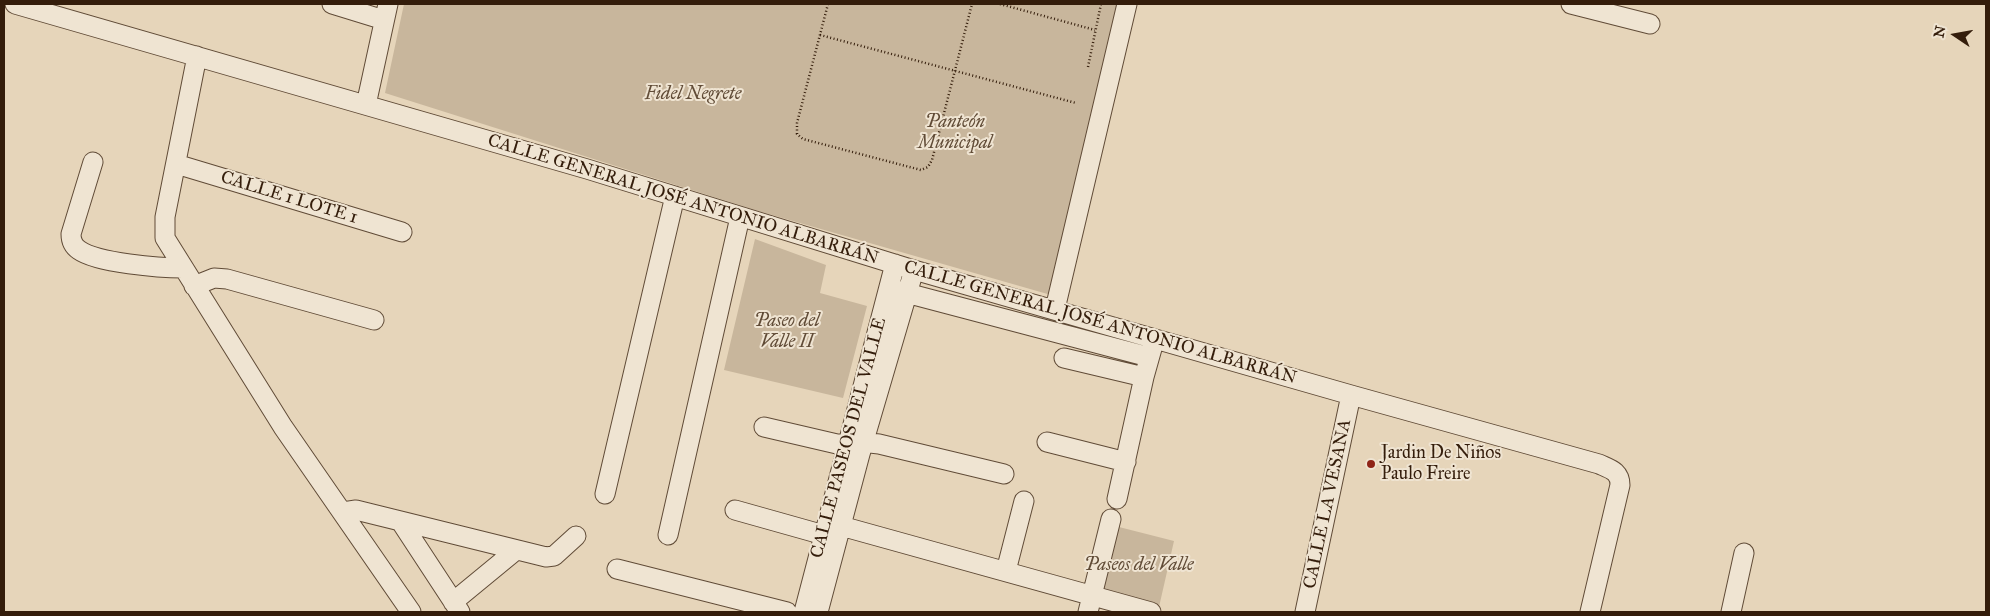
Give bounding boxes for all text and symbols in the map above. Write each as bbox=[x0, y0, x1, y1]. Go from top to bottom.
north arrow bbox=[1930, 10, 1980, 60]
text: N bbox=[1930, 24, 1949, 39]
park label: Fidel Negrete bbox=[645, 84, 741, 106]
park label: Panteón Municipal bbox=[918, 112, 992, 154]
street label: CALLE GENERAL JOSÉ ANTONIO ALBARRÁN bbox=[485, 130, 881, 270]
street label: CALLE 1 LOTE 1 bbox=[218, 167, 360, 229]
street label: CALLE GENERAL JOSÉ ANTONIO ALBARRÁN bbox=[901, 256, 1299, 390]
park label: Paseo del Valle II bbox=[754, 311, 820, 354]
street label: CALLE PASEOS DEL VALLE bbox=[806, 315, 892, 561]
street label: CALLE LA VESANA bbox=[1299, 417, 1357, 591]
place label: Jardin De Niños Paulo Freire bbox=[1381, 443, 1501, 486]
marker: Jardin De Niños Paulo Freire bbox=[1365, 458, 1377, 470]
park label: Paseos del Valle bbox=[1084, 555, 1194, 577]

